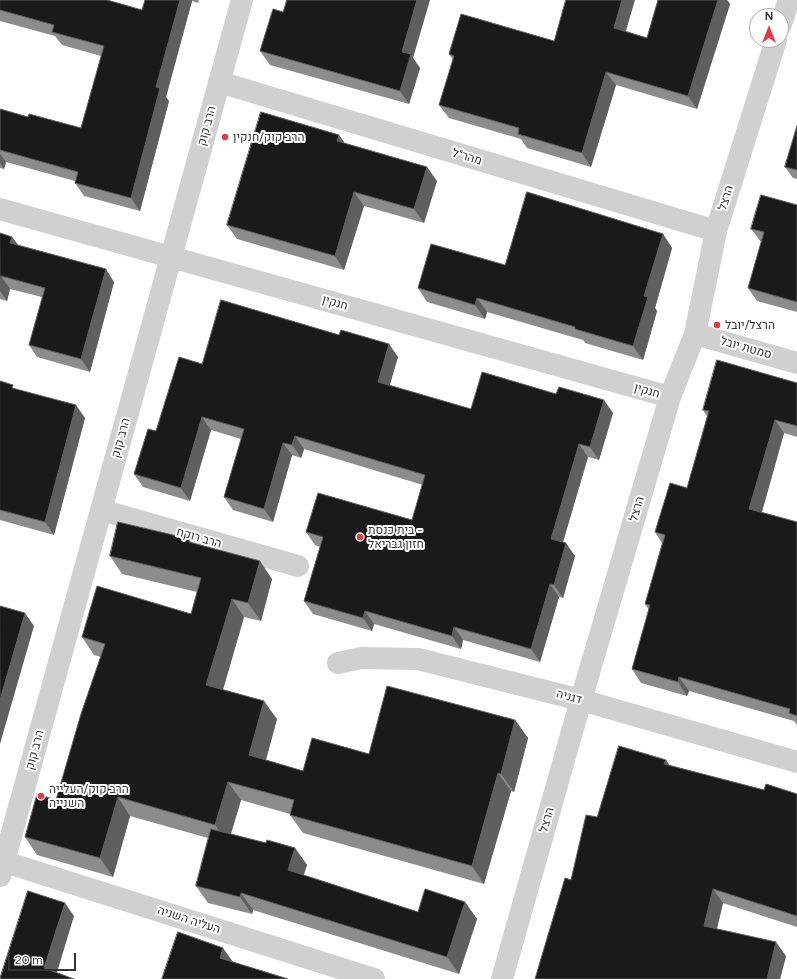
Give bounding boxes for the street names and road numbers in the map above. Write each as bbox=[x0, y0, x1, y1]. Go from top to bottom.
street label: הרב קוק bbox=[195, 104, 219, 148]
street label: מהר"ל bbox=[450, 146, 484, 168]
street label: הרצל bbox=[715, 184, 737, 212]
street label: חנקין bbox=[320, 292, 350, 314]
street label: סמטת יובל bbox=[719, 334, 773, 362]
street label: חנקין bbox=[632, 380, 662, 402]
street label: הרב קוק bbox=[109, 416, 133, 460]
street label: הרצל bbox=[627, 495, 647, 523]
street label: הרב רוקח bbox=[175, 525, 223, 551]
street label: דגניה bbox=[555, 687, 583, 707]
street label: הרב קוק bbox=[23, 728, 47, 772]
street label: הרצל bbox=[537, 806, 557, 834]
street label: העליה השניה bbox=[156, 903, 222, 937]

